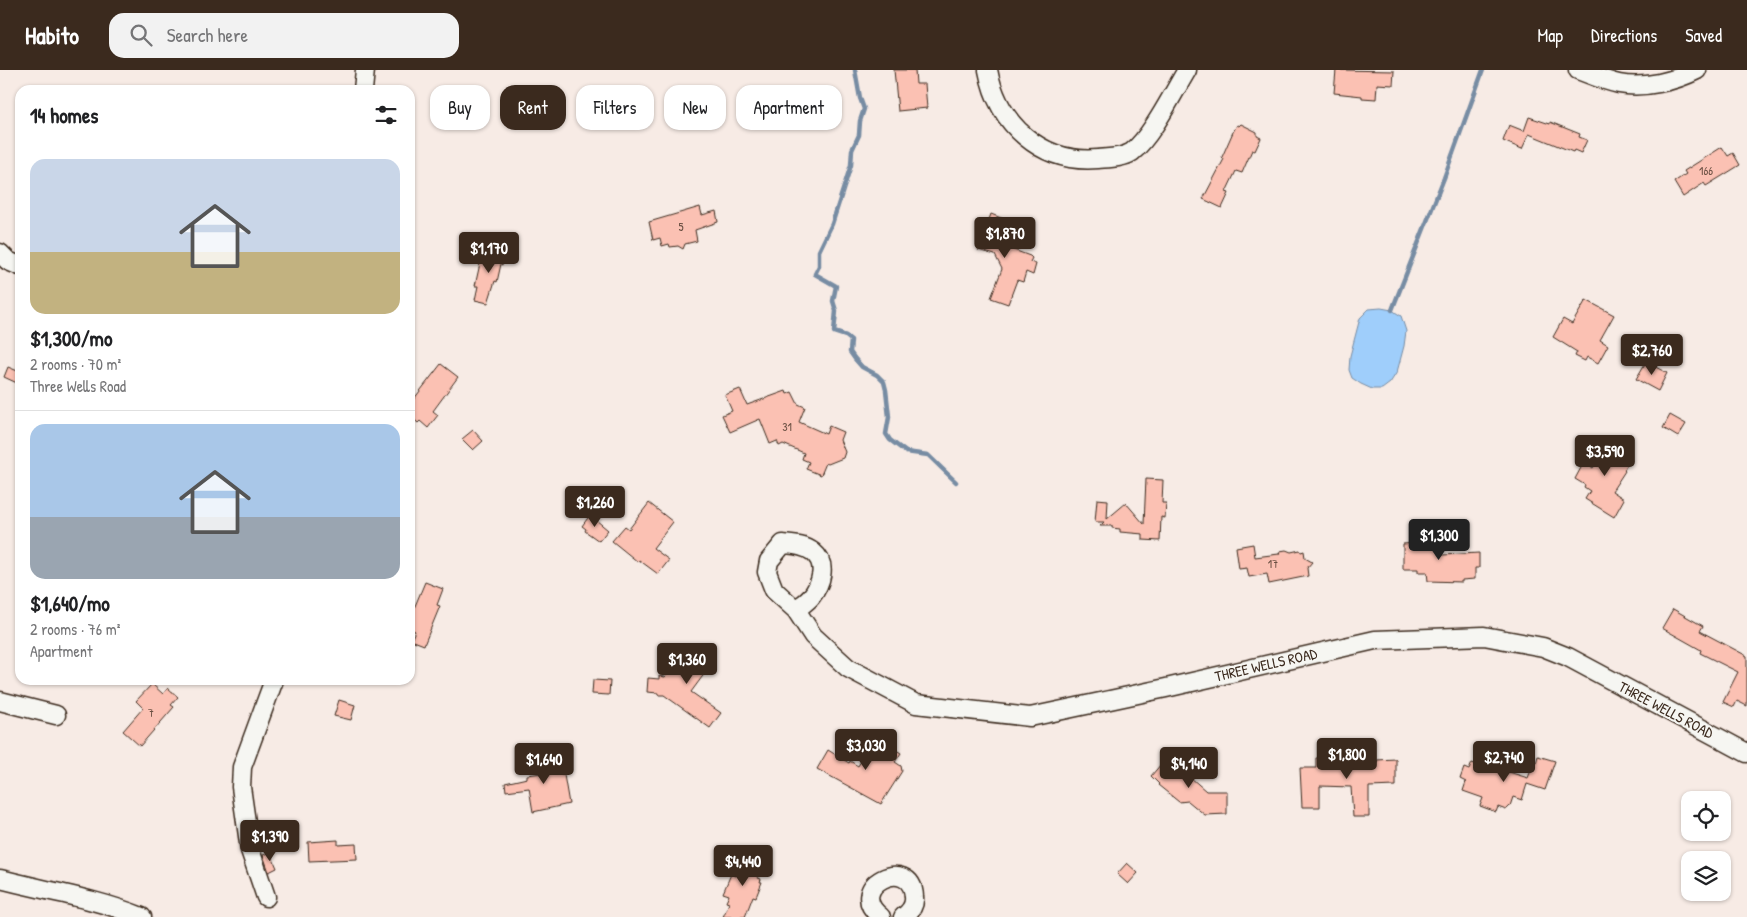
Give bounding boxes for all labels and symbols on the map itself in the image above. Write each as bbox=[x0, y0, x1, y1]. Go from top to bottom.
house number: 166 bbox=[1699, 162, 1713, 179]
pin: $1,870 bbox=[964, 216, 1046, 259]
house number: 5 bbox=[678, 218, 684, 235]
pin: $1,170 bbox=[448, 232, 530, 274]
pin: $2,760 bbox=[1611, 334, 1693, 376]
house number: 31 bbox=[782, 418, 792, 435]
pin: $3,590 bbox=[1564, 434, 1646, 477]
pin: $1,260 bbox=[554, 486, 636, 528]
pin: $1,300 bbox=[1398, 518, 1480, 561]
house number: 17 bbox=[1268, 555, 1278, 572]
pin: $1,360 bbox=[646, 642, 728, 685]
street label: THREE WELLS ROAD bbox=[1213, 642, 1320, 687]
street label: THREE WELLS ROAD bbox=[1615, 676, 1718, 744]
house number: 7 bbox=[148, 704, 154, 721]
pin: $3,030 bbox=[825, 728, 907, 771]
pin: $1,800 bbox=[1306, 738, 1388, 780]
pin: $2,740 bbox=[1463, 740, 1545, 783]
pin: $1,640 bbox=[503, 742, 585, 785]
pin: $4,140 bbox=[1148, 746, 1230, 789]
pin: $1,390 bbox=[229, 820, 311, 862]
pin: $4,440 bbox=[702, 844, 784, 887]

